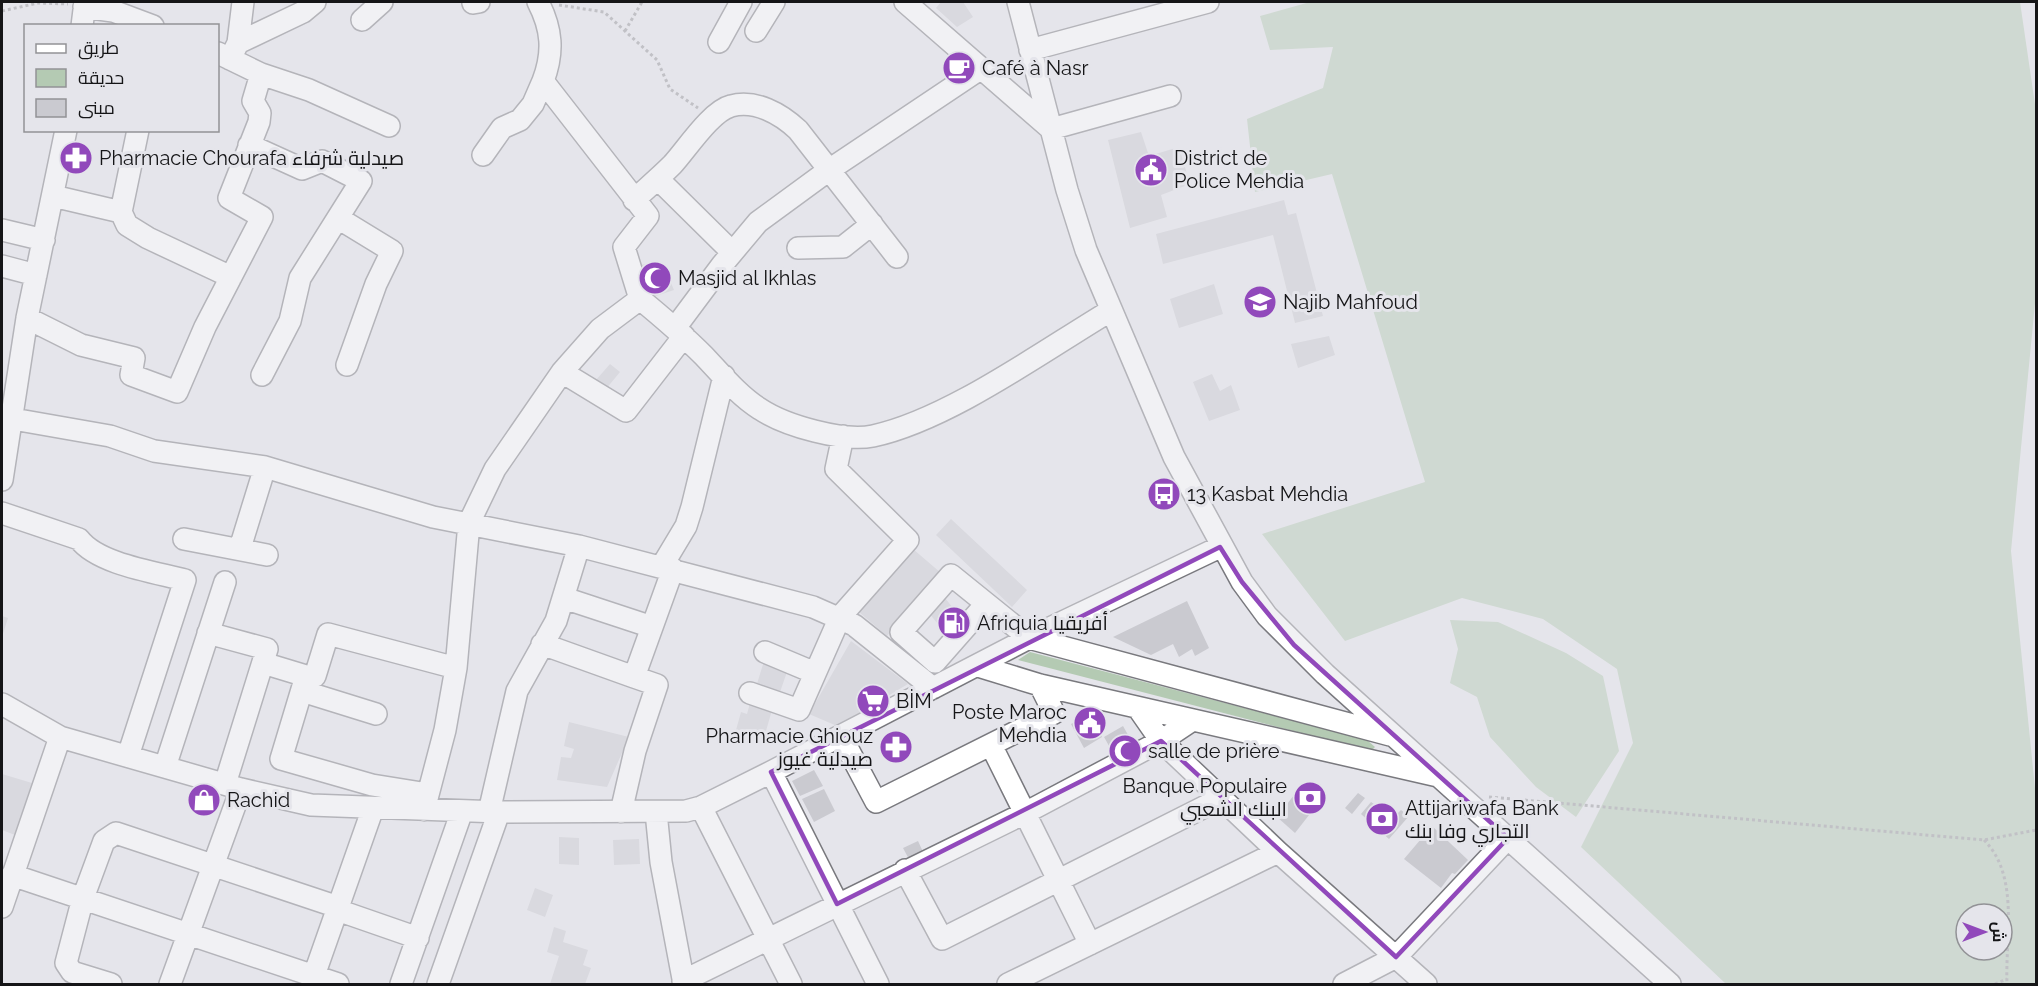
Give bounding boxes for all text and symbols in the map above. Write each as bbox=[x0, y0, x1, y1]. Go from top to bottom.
legend bbox=[24, 24, 219, 132]
text: طريق bbox=[78, 37, 119, 60]
cafe icon: Café à Nasr bbox=[941, 50, 977, 86]
place label: Café à Nasr bbox=[982, 56, 1089, 80]
text: حديقة bbox=[78, 67, 124, 88]
text: مبنى bbox=[78, 97, 115, 119]
pharmacy icon: Pharmacie Chourafa صيدلية شرفاء bbox=[58, 140, 94, 176]
place label: Pharmacie Chourafa صيدلية شرفاء bbox=[99, 146, 404, 170]
place label: District de Police Mehdia bbox=[1174, 146, 1304, 193]
public building icon: District de Police Mehdia bbox=[1133, 152, 1169, 188]
mosque icon: Masjid al Ikhlas bbox=[637, 260, 673, 296]
place label: Masjid al Ikhlas bbox=[678, 266, 816, 290]
school or university icon: Najib Mahfoud bbox=[1242, 284, 1278, 320]
place label: Najib Mahfoud bbox=[1283, 290, 1418, 314]
bus stop icon: 13 Kasbat Mehdia bbox=[1146, 476, 1182, 512]
place label: 13 Kasbat Mehdia bbox=[1187, 482, 1348, 506]
fuel station icon: Afriquia أفريقيا bbox=[936, 605, 972, 641]
place label: Afriquia أفريقيا bbox=[977, 611, 1108, 635]
supermarket icon: BİM bbox=[855, 683, 891, 719]
place label: BİM bbox=[896, 688, 932, 713]
place label: Poste Maroc Mehdia bbox=[952, 700, 1067, 747]
public building icon: Poste Maroc Mehdia bbox=[1072, 705, 1108, 741]
place label: Pharmacie Ghiouz صيدلية غيوز bbox=[706, 724, 873, 771]
pharmacy icon: Pharmacie Ghiouz صيدلية غيوز bbox=[878, 729, 914, 765]
mosque icon: salle de prière bbox=[1107, 733, 1143, 769]
place label: salle de prière bbox=[1148, 739, 1280, 763]
place label: Banque Populaire البنك الشعبي bbox=[1123, 774, 1287, 825]
bank icon: Banque Populaire البنك الشعبي bbox=[1292, 780, 1328, 816]
shop icon: Rachid bbox=[186, 782, 222, 818]
place label: Rachid bbox=[227, 788, 290, 812]
place label: Attijariwafa Bank التجاري وفا بنك bbox=[1405, 796, 1559, 847]
bank icon: Attijariwafa Bank التجاري وفا بنك bbox=[1364, 801, 1400, 837]
north arrow bbox=[1954, 902, 2014, 962]
text: ش bbox=[1989, 922, 2008, 942]

